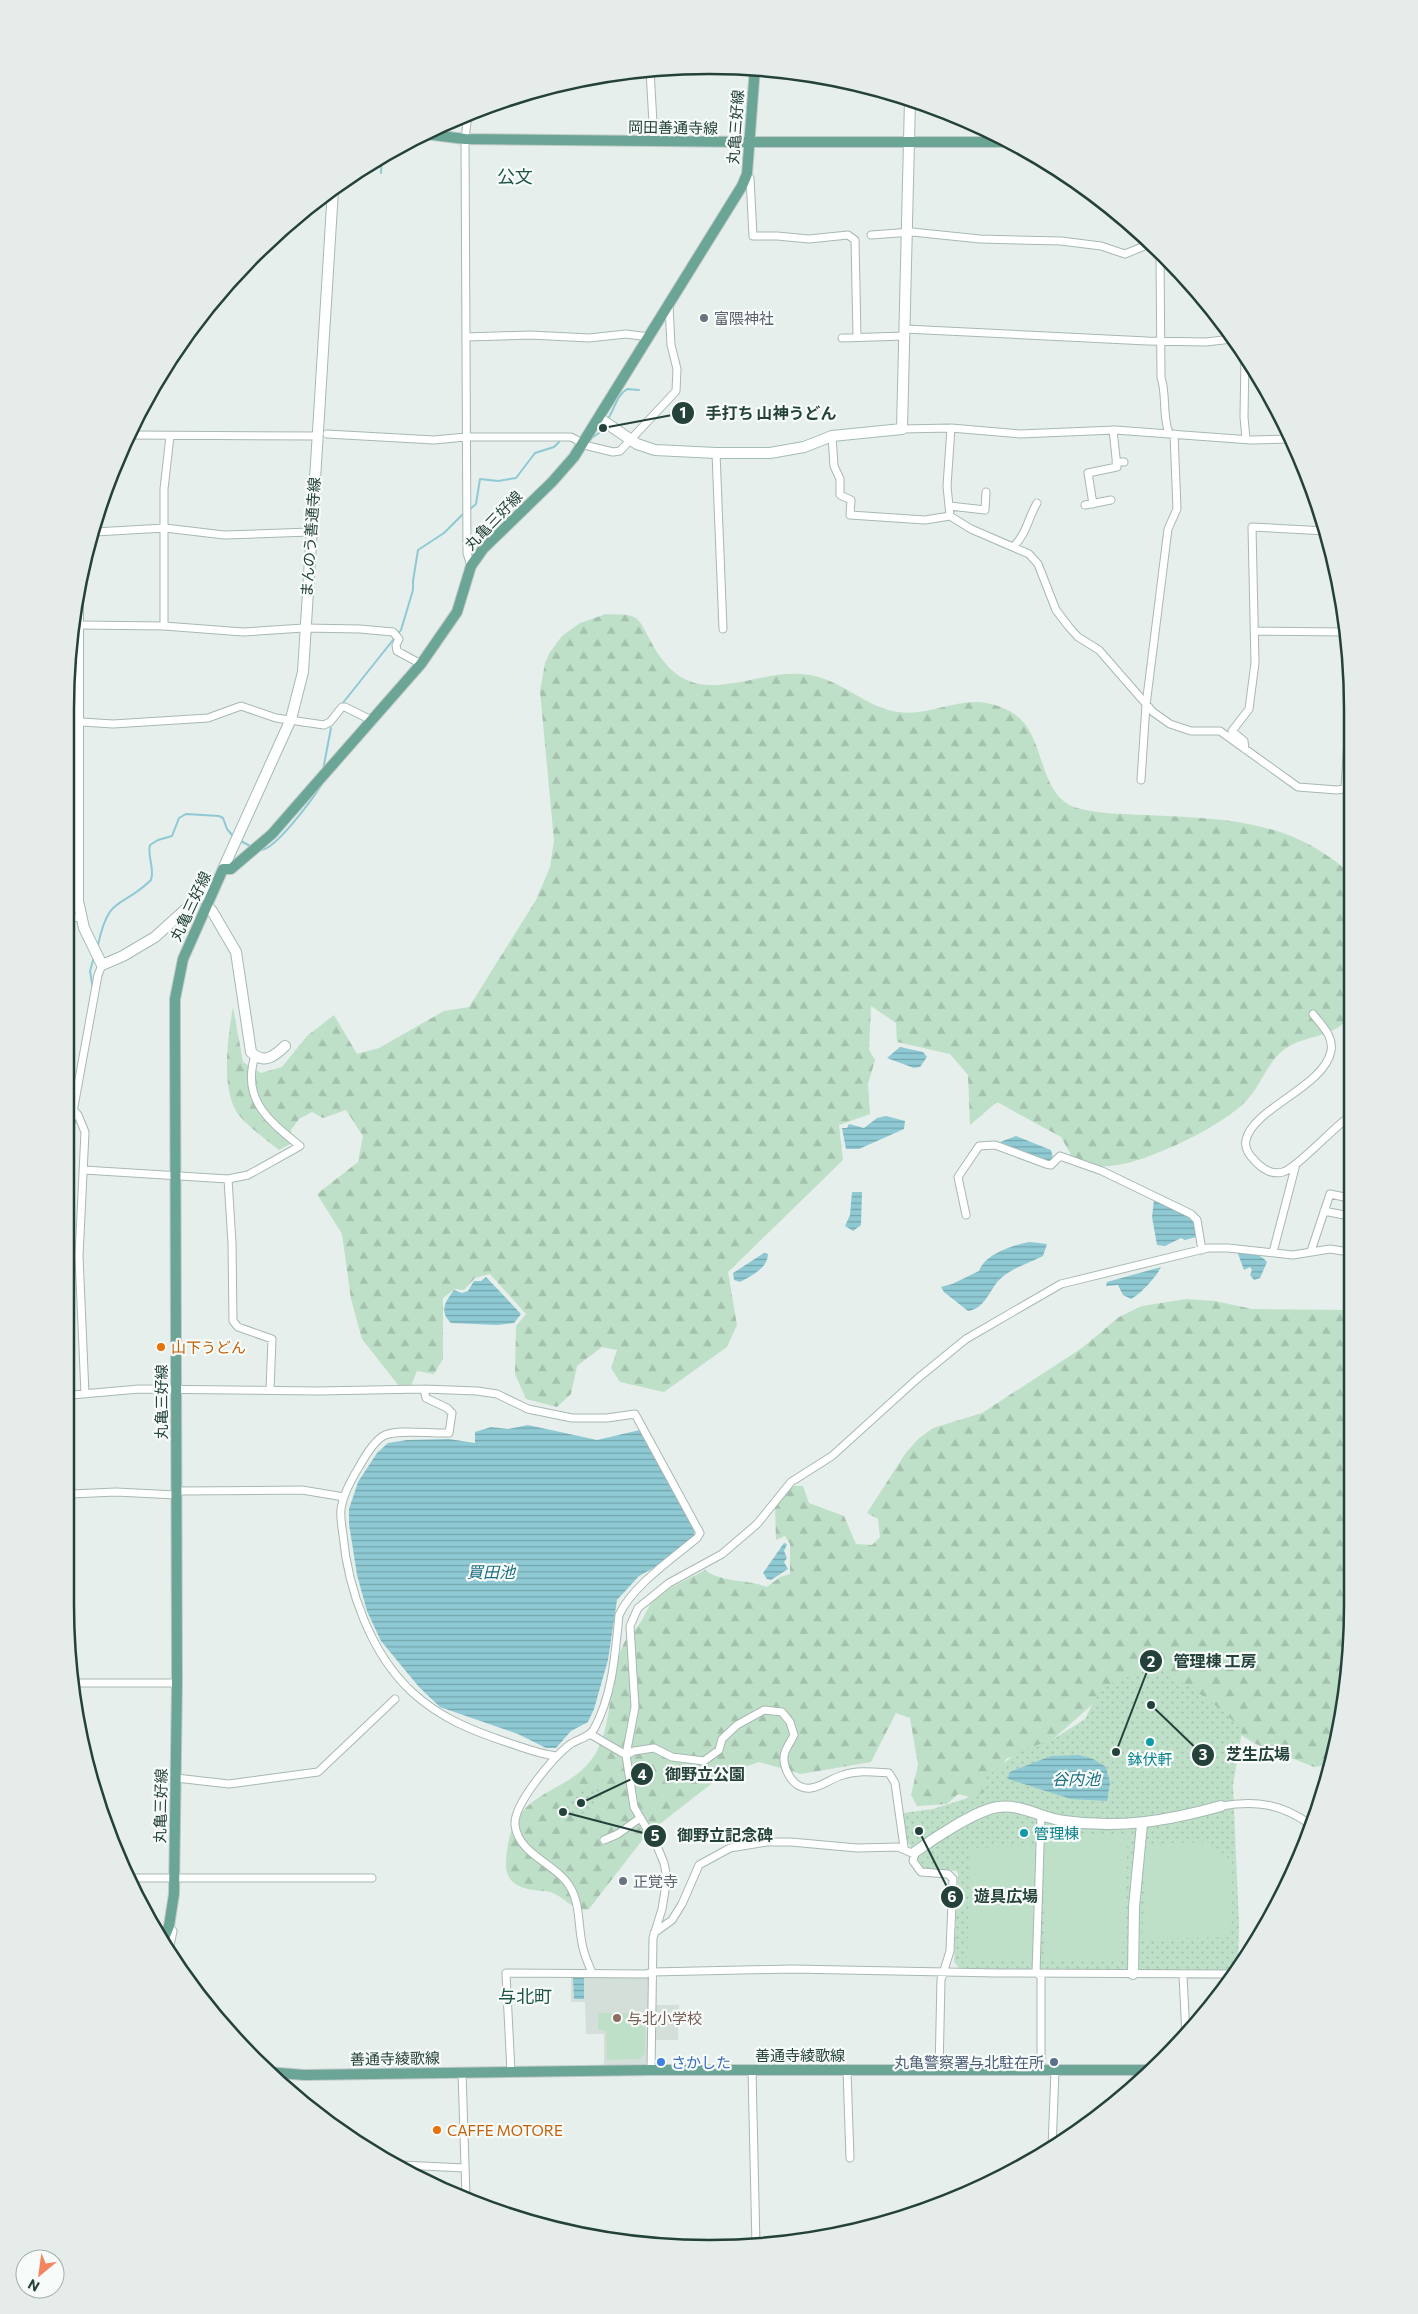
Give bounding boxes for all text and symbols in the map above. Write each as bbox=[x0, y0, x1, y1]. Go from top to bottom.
street label: 丸亀三好線 bbox=[723, 89, 747, 165]
street label: 岡田善通寺線 bbox=[628, 117, 718, 137]
district label: 公文 bbox=[497, 165, 533, 187]
place label: 富隈神社 bbox=[714, 309, 774, 327]
marker: 富隈神社 bbox=[698, 312, 710, 324]
callout: 手打ち 山神うどん bbox=[671, 398, 847, 429]
text: 1 bbox=[680, 403, 686, 421]
text: 手打ち 山神うどん bbox=[705, 403, 837, 422]
street label: まんのう善通寺線 bbox=[297, 477, 323, 597]
street label: 丸亀三好線 bbox=[460, 487, 526, 553]
street label: 丸亀三好線 bbox=[166, 868, 214, 944]
place label: 山下うどん bbox=[171, 1338, 246, 1356]
marker: 山下うどん bbox=[155, 1341, 167, 1353]
street label: 丸亀三好線 bbox=[152, 1364, 170, 1440]
water label: 買田池 bbox=[467, 1562, 517, 1581]
callout: 管理棟 工房 bbox=[1138, 1646, 1266, 1677]
text: 管理棟 工房 bbox=[1173, 1651, 1257, 1670]
text: 2 bbox=[1147, 1652, 1155, 1670]
marker: 鉢伏軒 bbox=[1144, 1736, 1156, 1748]
callout: 芝生広場 bbox=[1191, 1739, 1300, 1770]
text: 芝生広場 bbox=[1226, 1744, 1290, 1763]
text: 3 bbox=[1199, 1745, 1208, 1763]
place label: 鉢伏軒 bbox=[1127, 1750, 1173, 1768]
callout: 御野立公園 bbox=[630, 1759, 755, 1790]
text: 御野立公園 bbox=[665, 1764, 745, 1783]
text: 4 bbox=[637, 1765, 647, 1783]
street label: 丸亀三好線 bbox=[150, 1768, 170, 1844]
water label: 谷内池 bbox=[1052, 1769, 1102, 1788]
callout: 御野立記念碑 bbox=[642, 1820, 783, 1851]
place label: 管理棟 bbox=[1034, 1824, 1079, 1842]
text: 御野立記念碑 bbox=[677, 1825, 773, 1844]
text: 5 bbox=[651, 1826, 660, 1844]
marker: 管理棟 bbox=[1018, 1827, 1030, 1839]
place label: 正覚寺 bbox=[633, 1872, 678, 1890]
marker: 正覚寺 bbox=[617, 1875, 629, 1887]
callout: 遊具広場 bbox=[939, 1881, 1048, 1912]
text: 遊具広場 bbox=[974, 1886, 1038, 1905]
text: 6 bbox=[947, 1887, 957, 1905]
district label: 与北町 bbox=[498, 1985, 552, 2007]
place label: 与北小学校 bbox=[627, 2009, 702, 2027]
marker: 与北小学校 bbox=[611, 2012, 623, 2024]
street label: 善通寺綾歌線 bbox=[755, 2046, 845, 2064]
street label: 善通寺綾歌線 bbox=[350, 2048, 440, 2068]
place label: さかした bbox=[671, 2053, 731, 2071]
place label: 丸亀警察署与北駐在所 bbox=[894, 2053, 1044, 2071]
marker: さかした bbox=[655, 2056, 667, 2068]
marker: 丸亀警察署与北駐在所 bbox=[1048, 2056, 1060, 2068]
place label: CAFFE MOTORE bbox=[447, 2121, 563, 2139]
marker: CAFFE MOTORE bbox=[431, 2124, 443, 2136]
north arrow bbox=[15, 2249, 65, 2299]
text: N bbox=[25, 2276, 42, 2296]

